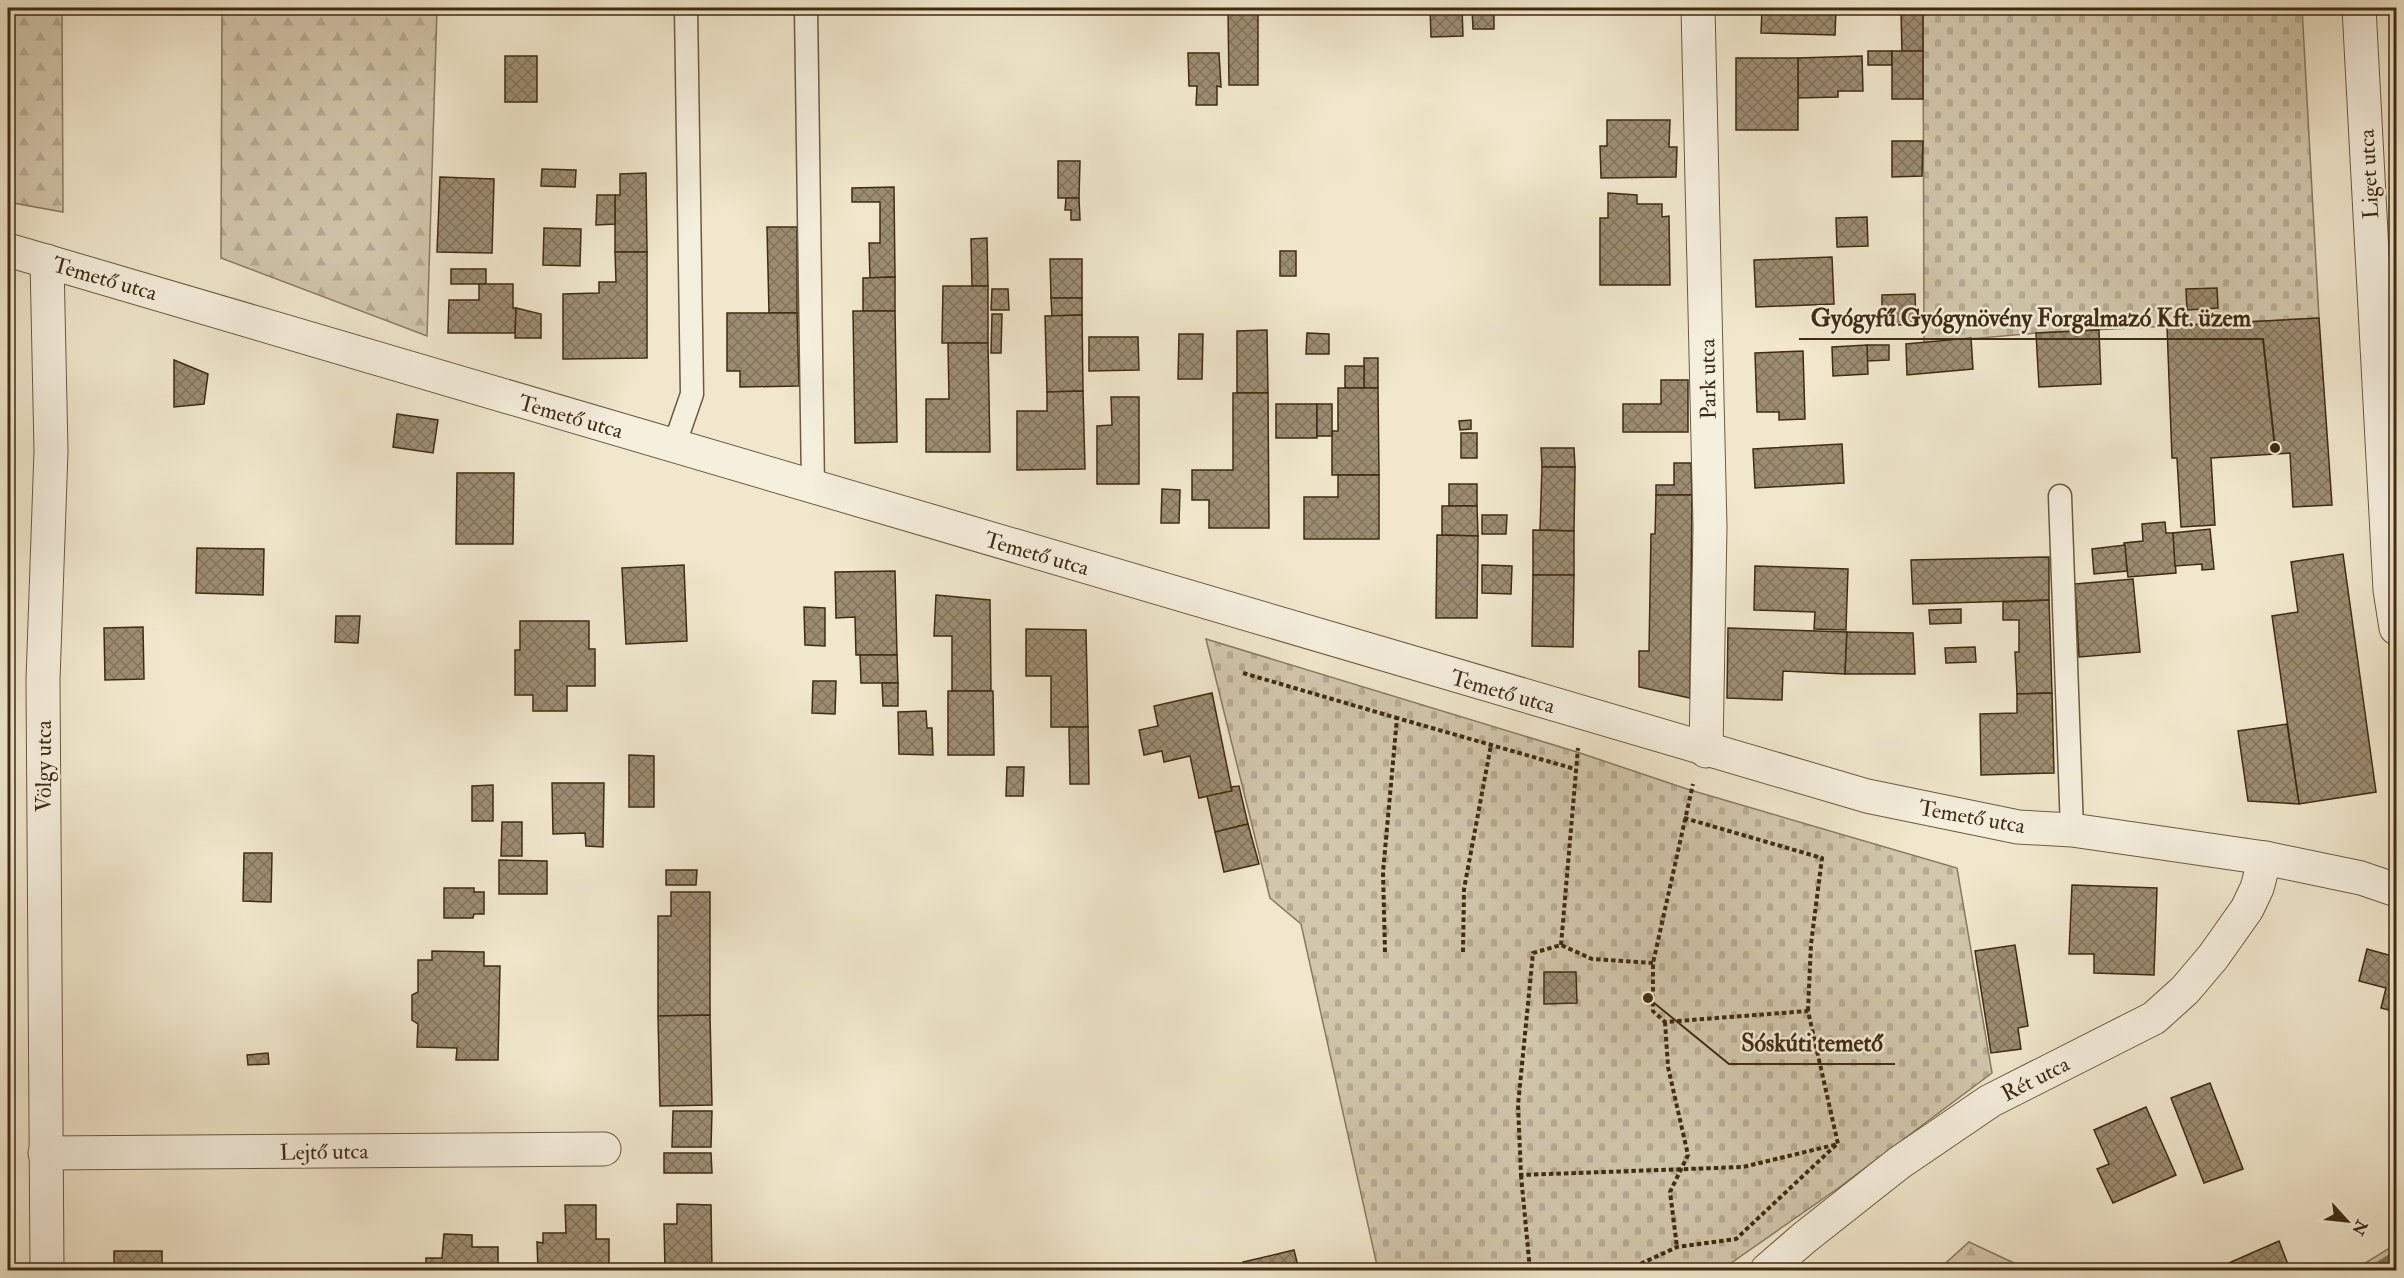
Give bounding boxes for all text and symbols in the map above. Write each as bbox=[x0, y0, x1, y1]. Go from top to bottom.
street label: Liget utca bbox=[2353, 127, 2385, 220]
street label: Temető utca bbox=[49, 251, 161, 307]
callout: Gyógyfű Gyógynövény Forgalmazó Kft. üzem bbox=[1799, 297, 2263, 339]
text: Gyógyfű Gyógynövény Forgalmazó Kft. üzem bbox=[1811, 303, 2252, 334]
street label: Park utca bbox=[1693, 337, 1723, 420]
street label: Temető utca bbox=[515, 389, 627, 445]
street label: Temető utca bbox=[981, 526, 1093, 582]
street label: Temető utca bbox=[1447, 664, 1559, 720]
street label: Völgy utca bbox=[30, 719, 58, 812]
street label: Temető utca bbox=[1916, 794, 2028, 840]
callout: Sóskúti temető bbox=[1729, 1022, 1895, 1064]
text: Sóskúti temető bbox=[1741, 1028, 1884, 1059]
street label: Rét utca bbox=[1997, 1049, 2075, 1108]
street label: Lejtő utca bbox=[279, 1137, 370, 1167]
north arrow bbox=[2317, 1191, 2377, 1251]
text: N bbox=[2347, 1216, 2372, 1239]

